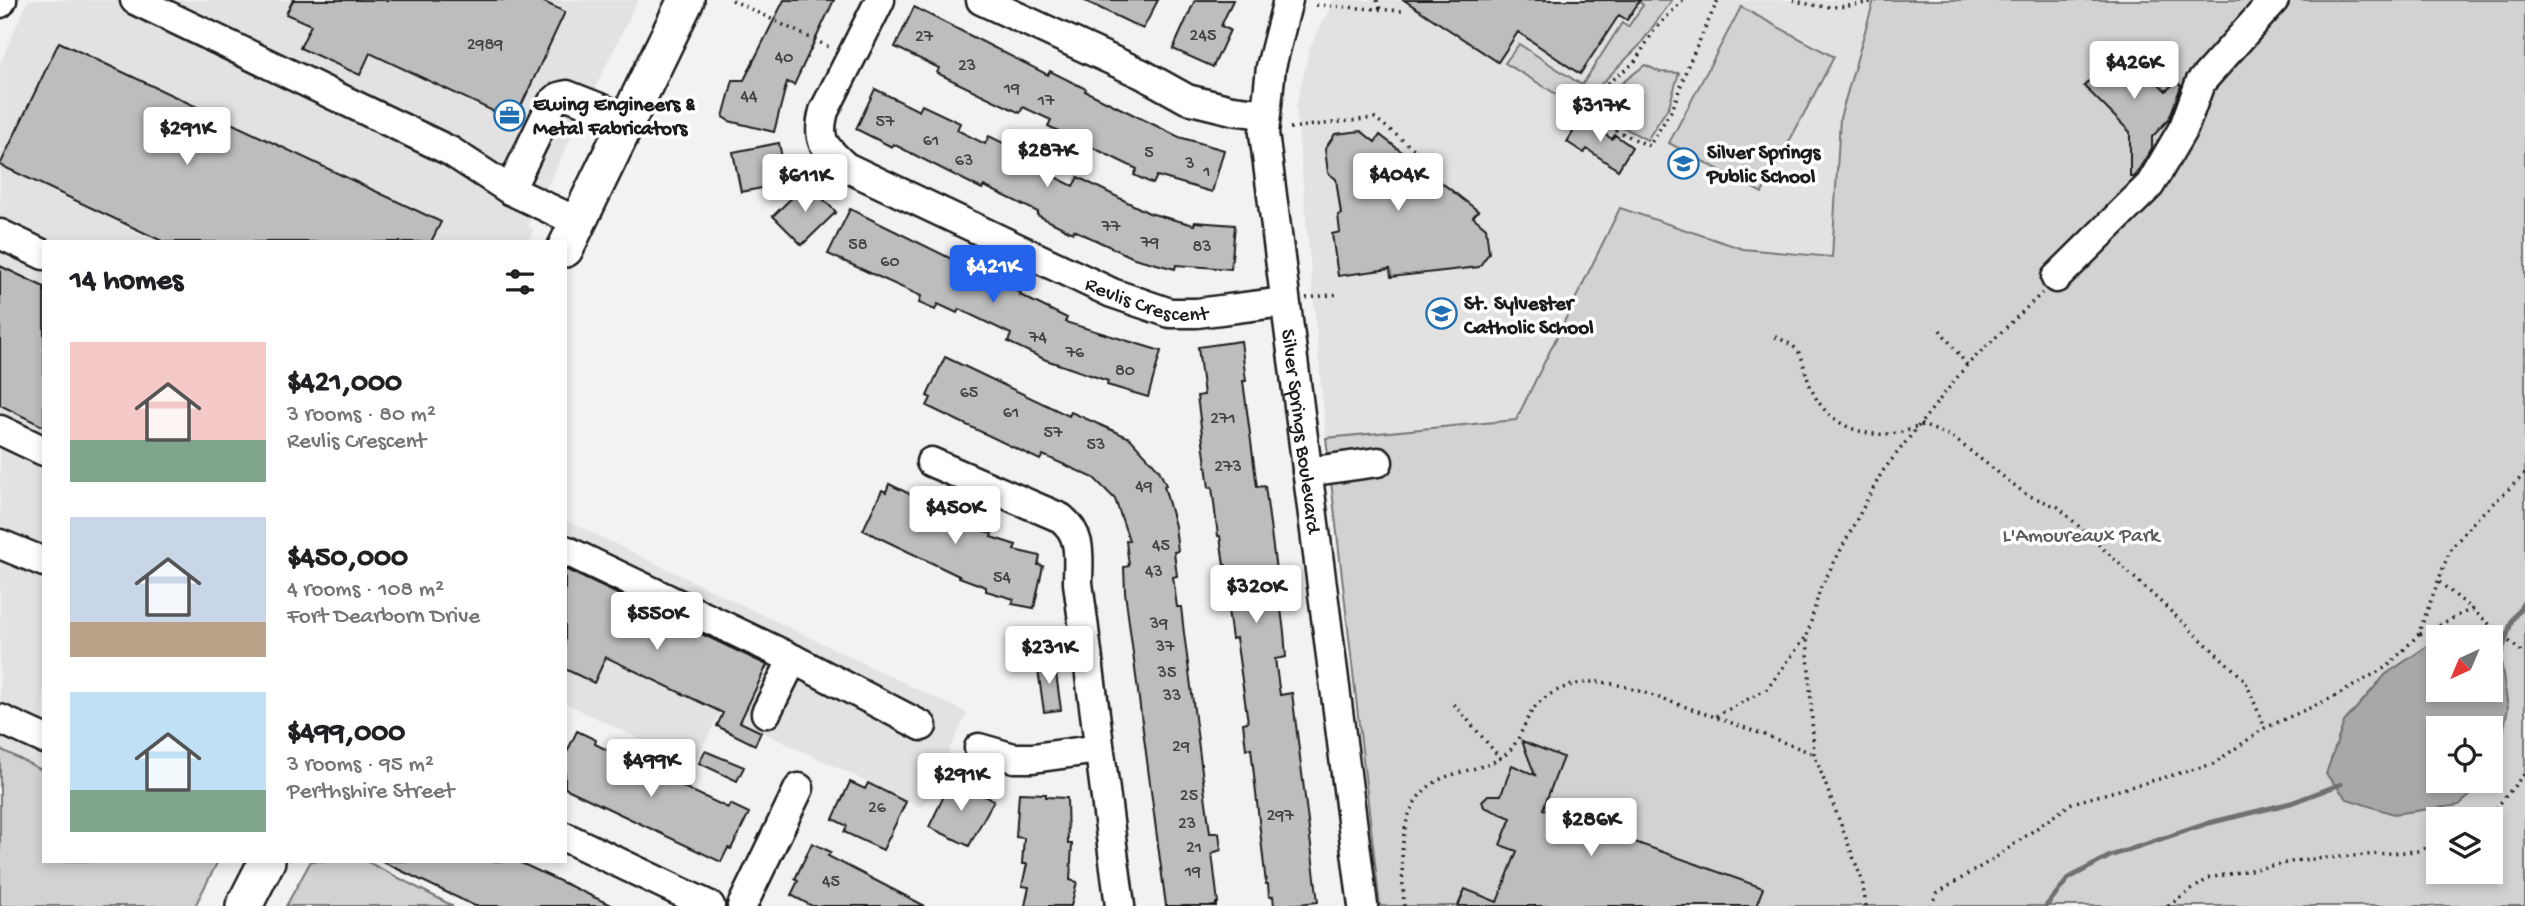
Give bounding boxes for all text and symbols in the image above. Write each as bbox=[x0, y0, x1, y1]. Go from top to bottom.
house number: 245 bbox=[1190, 26, 1216, 47]
house number: 27 bbox=[915, 27, 934, 48]
house number: 2989 bbox=[467, 35, 503, 56]
pin: $426K bbox=[2085, 42, 2183, 101]
house number: 40 bbox=[775, 48, 793, 69]
text: $426K bbox=[2106, 50, 2162, 77]
house number: 23 bbox=[958, 56, 976, 77]
house number: 19 bbox=[1003, 79, 1020, 100]
pin: $317K bbox=[1551, 85, 1649, 144]
house number: 44 bbox=[740, 87, 758, 108]
house number: 17 bbox=[1037, 91, 1055, 112]
text: $317K bbox=[1572, 93, 1628, 120]
place label: Ewing Engineers & Metal Fabricators bbox=[533, 94, 695, 143]
office icon: Ewing Engineers & Metal Fabricators bbox=[493, 98, 527, 132]
pin: $291K bbox=[138, 108, 236, 167]
house number: 57 bbox=[876, 112, 895, 133]
text: $291K bbox=[159, 116, 215, 143]
pin: $287K bbox=[998, 130, 1096, 189]
house number: 61 bbox=[923, 131, 939, 152]
text: $287K bbox=[1018, 138, 1076, 165]
place label: Silver Springs Public School bbox=[1706, 142, 1821, 191]
house number: 5 bbox=[1144, 143, 1154, 164]
school or university icon: Silver Springs Public School bbox=[1667, 146, 1701, 180]
house number: 63 bbox=[955, 151, 973, 172]
pin: $611K bbox=[756, 154, 854, 214]
house number: 3 bbox=[1184, 154, 1195, 175]
pin: $404K bbox=[1349, 154, 1447, 213]
house number: 1 bbox=[1202, 162, 1211, 183]
text: $404K bbox=[1369, 162, 1427, 189]
text: $611K bbox=[778, 163, 832, 190]
house number: 77 bbox=[1101, 217, 1121, 238]
house number: 79 bbox=[1140, 233, 1159, 254]
house number: 58 bbox=[848, 235, 868, 256]
house number: 83 bbox=[1192, 237, 1212, 258]
pin: $421K bbox=[944, 246, 1042, 305]
house number: 60 bbox=[880, 252, 900, 273]
text: $421K bbox=[966, 254, 1020, 281]
icon: filters bbox=[501, 263, 539, 301]
text: 14 homes bbox=[70, 265, 183, 300]
street label: Revlis Crescent bbox=[1080, 273, 1212, 329]
place label: St. Sylvester Catholic School bbox=[1463, 293, 1594, 342]
school or university icon: St. Sylvester Catholic School bbox=[1424, 297, 1458, 331]
house number: 74 bbox=[1028, 328, 1047, 349]
street label: Silver Springs Boulevard bbox=[1273, 328, 1324, 537]
house number: 76 bbox=[1065, 343, 1085, 364]
house number: 80 bbox=[1115, 361, 1135, 382]
text: $421,000 bbox=[287, 367, 402, 402]
icon: home bbox=[126, 370, 210, 454]
house number: 65 bbox=[960, 383, 978, 404]
text: 3 rooms · 80 m² bbox=[287, 402, 436, 429]
house number: 61 bbox=[1003, 403, 1019, 424]
house number: 271 bbox=[1210, 409, 1236, 430]
house number: 57 bbox=[1044, 423, 1063, 444]
text: Revlis Crescent bbox=[287, 429, 426, 456]
house number: 53 bbox=[1087, 435, 1105, 456]
house number: 273 bbox=[1214, 457, 1242, 478]
house number: 49 bbox=[1135, 477, 1153, 498]
pin: $450K bbox=[906, 486, 1004, 546]
text: $450K bbox=[925, 495, 985, 522]
park label: L'Amoureaux Park bbox=[2003, 525, 2162, 550]
house number: 45 bbox=[1152, 536, 1170, 557]
text: $450,000 bbox=[287, 542, 408, 577]
icon: home bbox=[126, 545, 210, 629]
house number: 43 bbox=[1145, 562, 1163, 583]
pin: $320K bbox=[1207, 566, 1305, 625]
house number: 54 bbox=[993, 568, 1011, 589]
text: $320K bbox=[1226, 574, 1286, 601]
text: 4 rooms · 108 m² bbox=[287, 577, 444, 604]
pin: $550K bbox=[608, 592, 706, 652]
text: $550K bbox=[627, 601, 687, 628]
text: Fort Dearborn Drive bbox=[287, 604, 480, 631]
house number: 39 bbox=[1149, 614, 1168, 635]
north arrow bbox=[2426, 625, 2502, 702]
map controls bbox=[2426, 625, 2503, 884]
pin: $231K bbox=[1000, 626, 1098, 686]
text: $231K bbox=[1021, 635, 1077, 662]
house number: 37 bbox=[1155, 637, 1175, 658]
house number: 35 bbox=[1157, 663, 1176, 684]
house number: 33 bbox=[1162, 686, 1181, 707]
button: locate bbox=[2426, 716, 2503, 793]
text: $499,000 bbox=[287, 717, 405, 752]
icon: home bbox=[126, 720, 210, 804]
house number: 29 bbox=[1172, 737, 1190, 758]
pin: $499K bbox=[602, 740, 700, 799]
text: $499K bbox=[623, 748, 679, 775]
text: 3 rooms · 95 m² bbox=[287, 752, 434, 779]
pin: $291K bbox=[912, 754, 1010, 813]
text: $291K bbox=[933, 762, 989, 789]
text: Perthshire Street bbox=[287, 779, 454, 806]
house number: 25 bbox=[1180, 786, 1198, 807]
house number: 26 bbox=[868, 798, 887, 819]
pin: $286K bbox=[1542, 798, 1640, 858]
house number: 297 bbox=[1266, 806, 1294, 827]
text: $286K bbox=[1562, 807, 1620, 834]
button: layers bbox=[2426, 807, 2503, 884]
house number: 23 bbox=[1178, 814, 1196, 835]
house number: 21 bbox=[1186, 838, 1202, 859]
house number: 19 bbox=[1184, 862, 1201, 883]
house number: 45 bbox=[822, 872, 840, 893]

